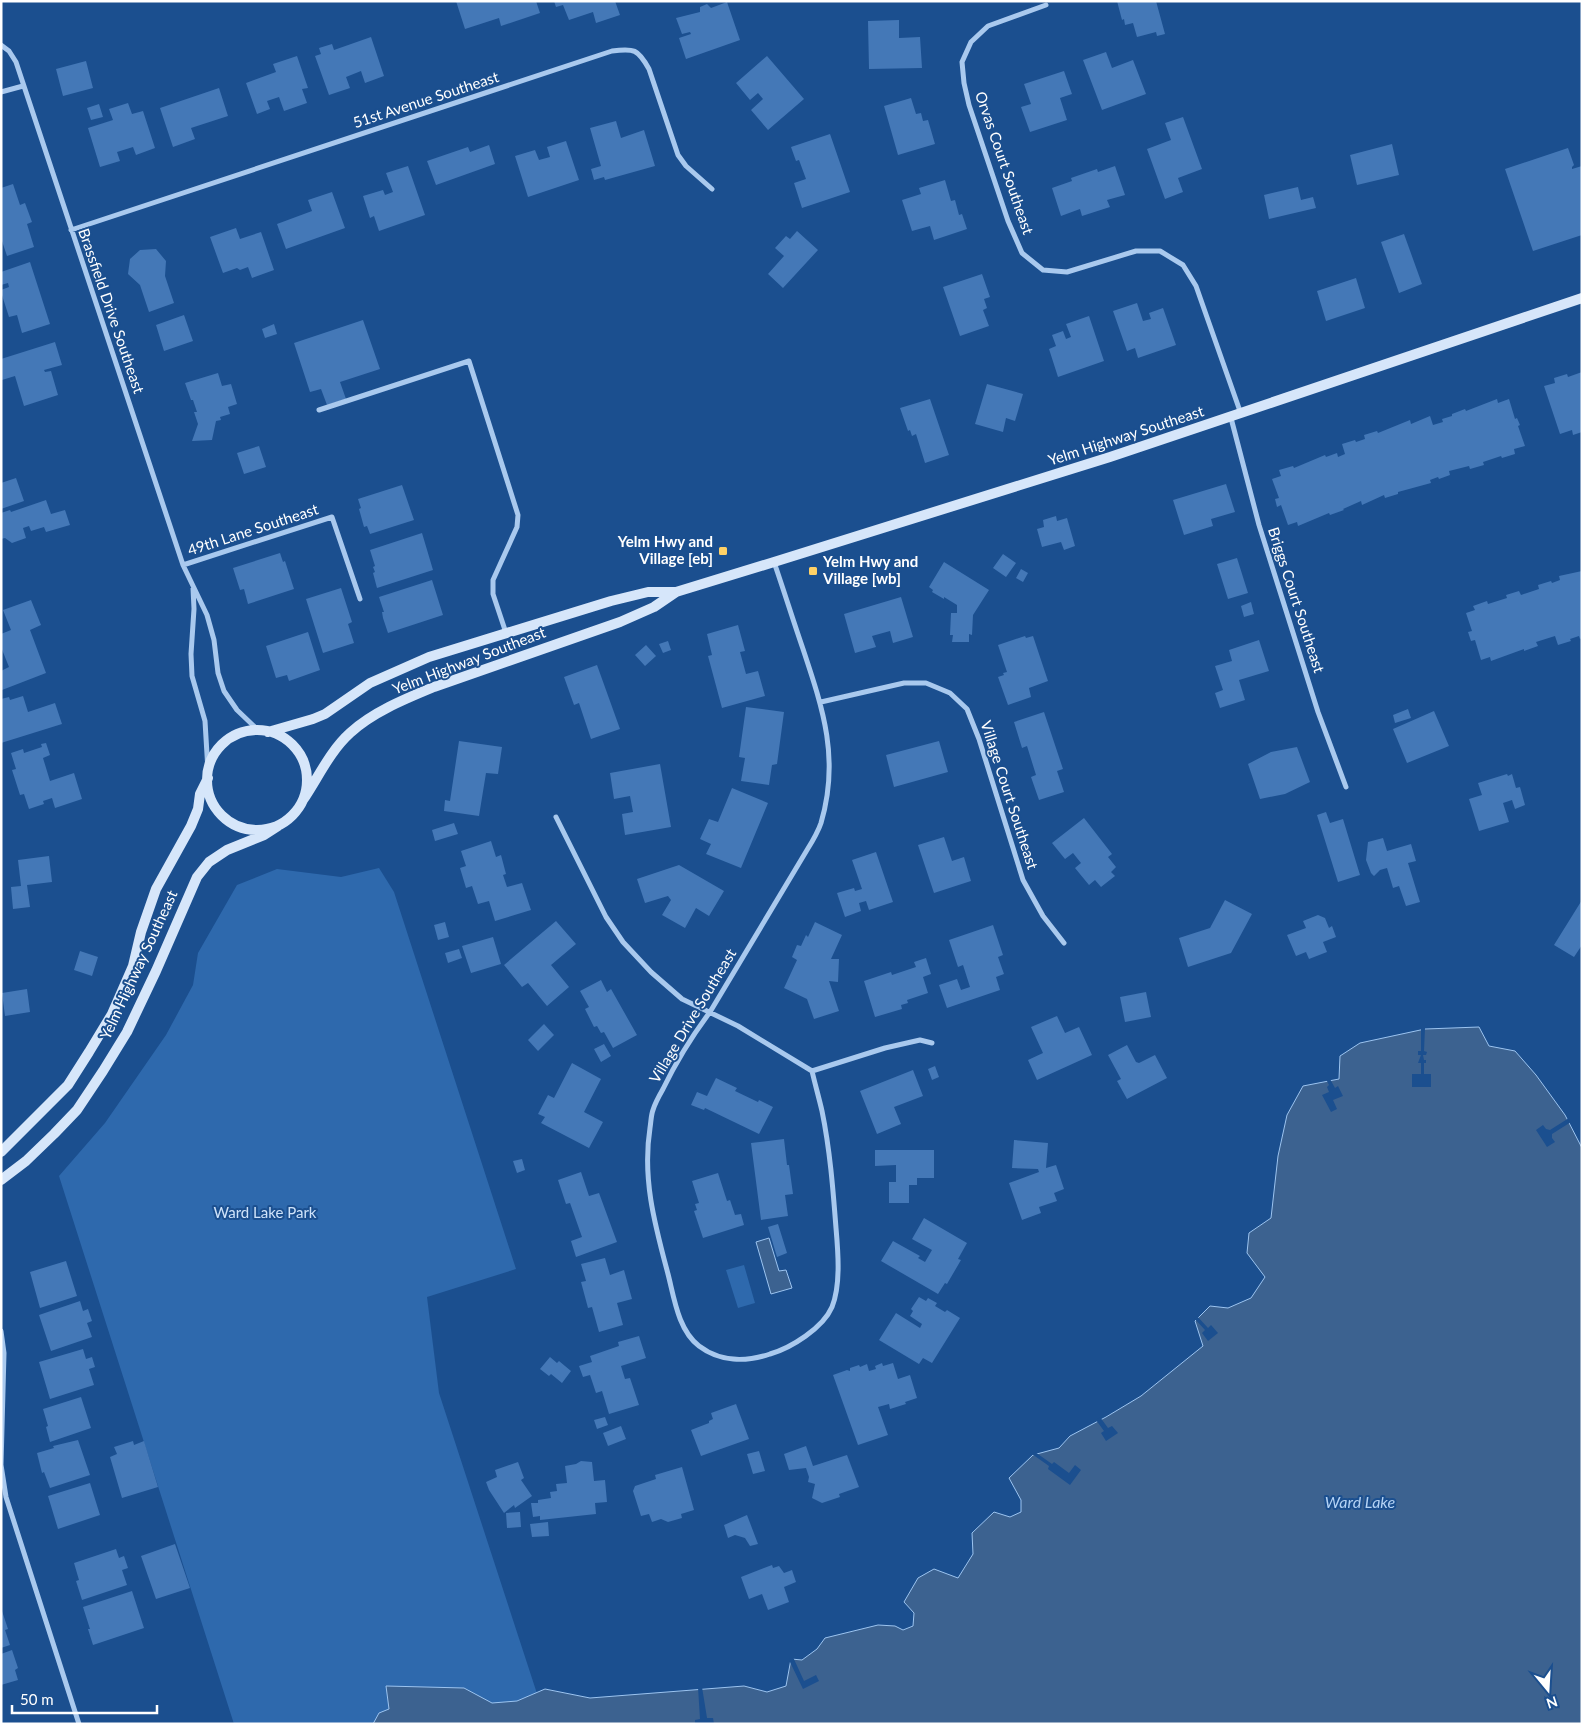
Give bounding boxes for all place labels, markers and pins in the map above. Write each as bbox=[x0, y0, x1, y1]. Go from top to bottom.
place label: Yelm Hwy and Village [eb] bbox=[617, 532, 713, 567]
marker: Yelm Hwy and Village [eb] bbox=[717, 545, 729, 557]
place label: Yelm Hwy and Village [wb] bbox=[822, 552, 918, 587]
marker: Yelm Hwy and Village [wb] bbox=[807, 565, 819, 577]

